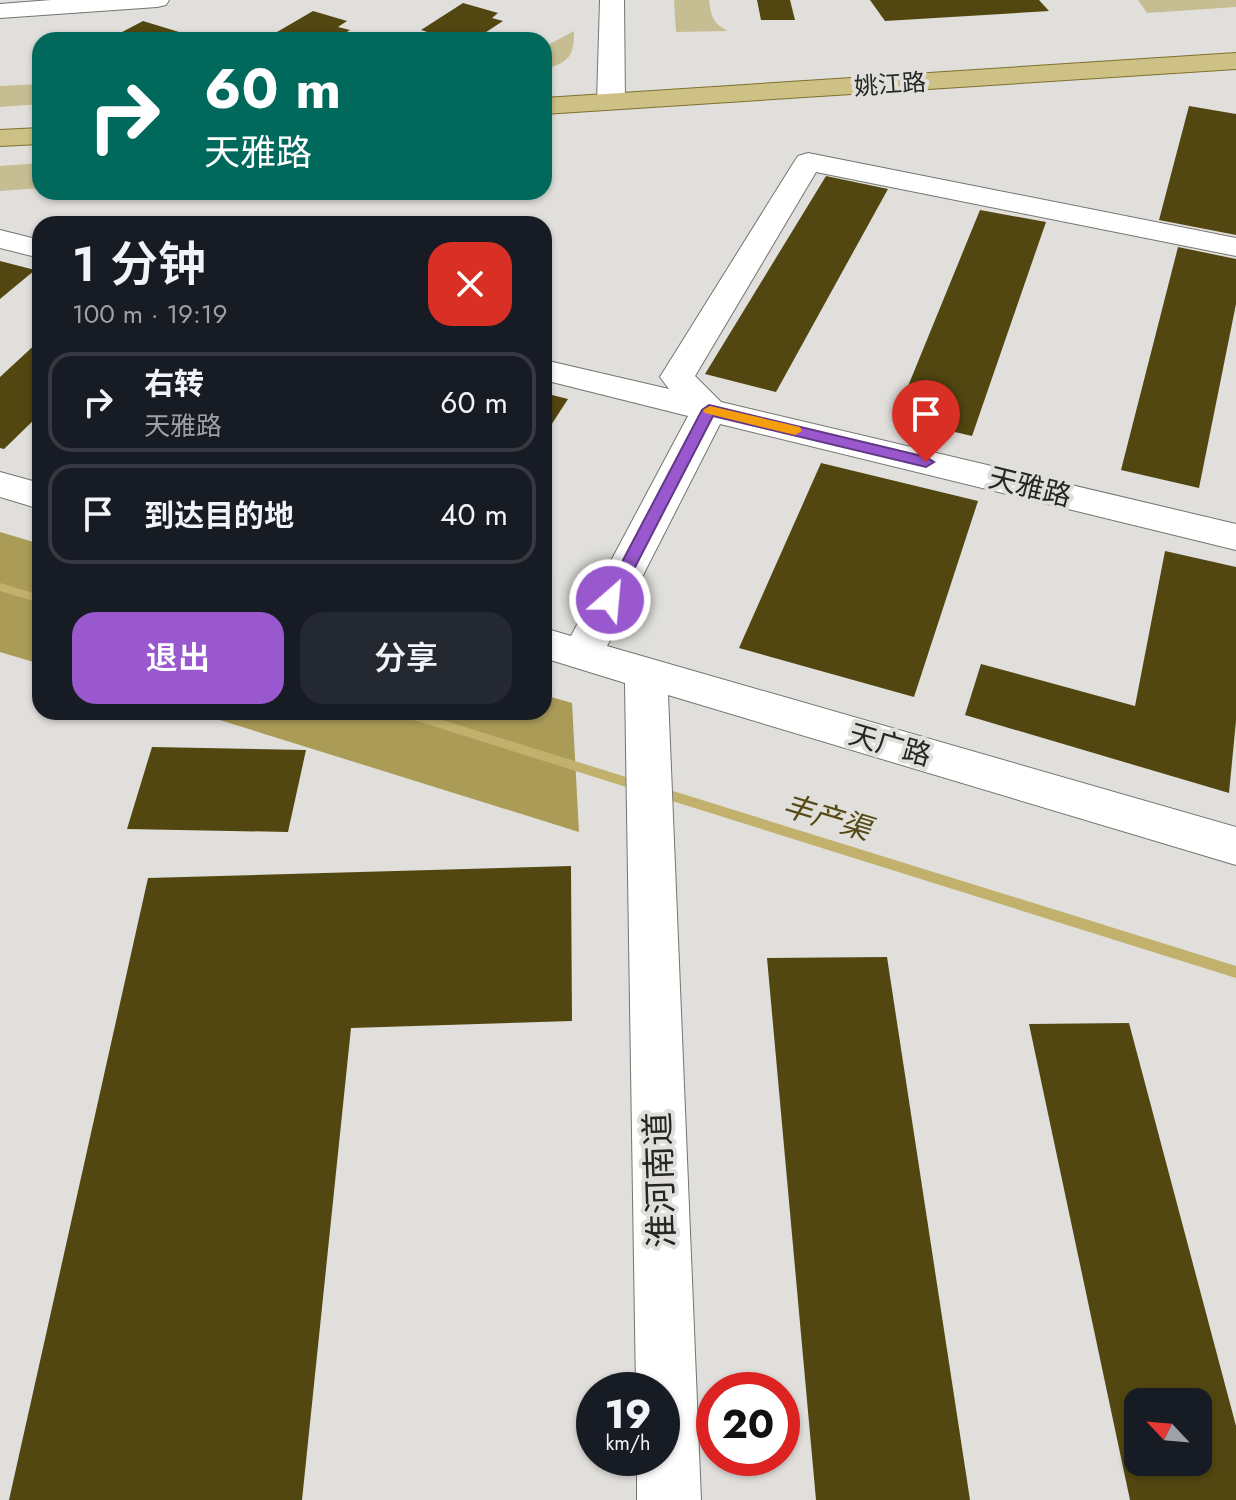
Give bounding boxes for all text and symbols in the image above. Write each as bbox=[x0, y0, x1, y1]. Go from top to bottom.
text: 60 m bbox=[204, 48, 341, 129]
icon: right bbox=[72, 64, 176, 168]
street label: 姚江路 bbox=[853, 64, 927, 104]
text: 天雅路 bbox=[204, 126, 312, 178]
text: 1 分钟 bbox=[72, 230, 206, 299]
button: close bbox=[428, 242, 512, 326]
text: 100 m · 19:19 bbox=[72, 295, 228, 333]
text: 右转 bbox=[144, 362, 204, 405]
icon: right bbox=[76, 380, 120, 424]
pin bbox=[892, 380, 960, 462]
text: 60 m bbox=[440, 381, 508, 424]
icon: arrive bbox=[904, 392, 948, 436]
text: 天雅路 bbox=[144, 407, 222, 445]
street label: 天雅路 bbox=[984, 457, 1076, 517]
icon: arrive bbox=[76, 492, 120, 536]
text: 40 m bbox=[440, 493, 508, 536]
text: 到达目的地 bbox=[144, 494, 294, 537]
position arrow bbox=[568, 558, 652, 642]
button: 退出 bbox=[72, 612, 284, 704]
button: 分享 bbox=[300, 612, 512, 704]
street label: 天广路 bbox=[844, 714, 936, 776]
water label: 丰产渠 bbox=[778, 783, 880, 852]
street label: 淮河南道 bbox=[633, 1111, 687, 1249]
speed limit sign: 20 bbox=[696, 1372, 800, 1476]
text: 19 bbox=[604, 1385, 652, 1443]
north arrow bbox=[1124, 1388, 1212, 1476]
map controls bbox=[1124, 1388, 1212, 1476]
text: km/h bbox=[605, 1429, 651, 1458]

